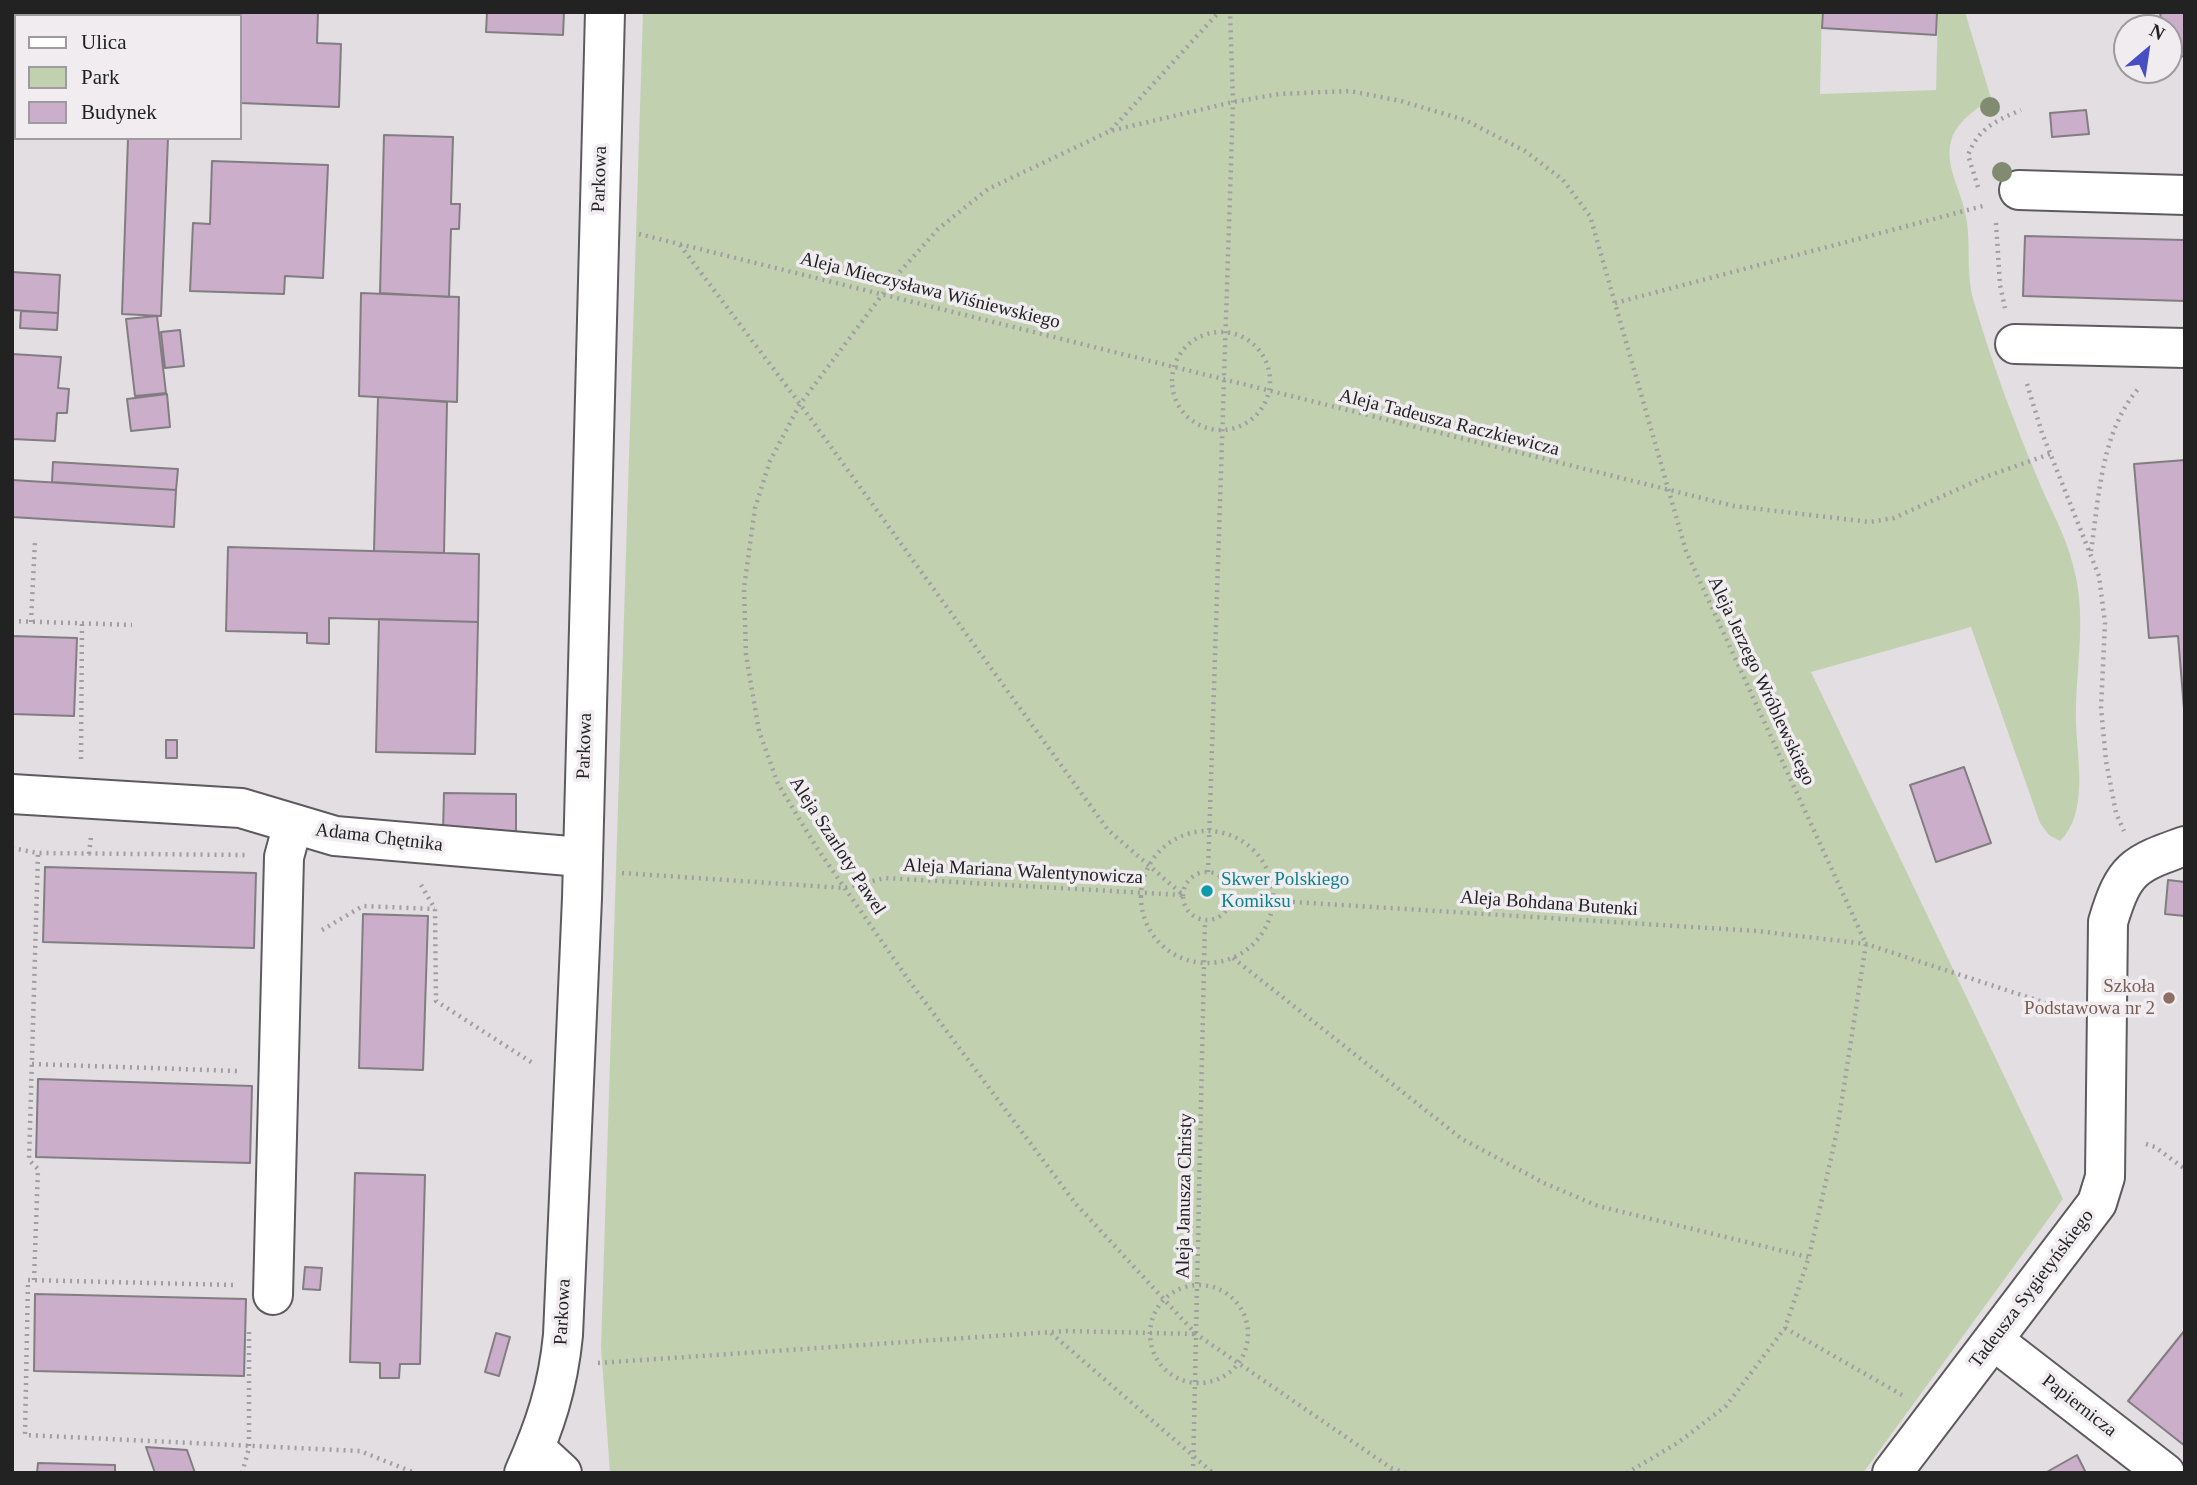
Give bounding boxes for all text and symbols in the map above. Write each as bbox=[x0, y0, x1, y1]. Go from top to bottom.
legend bbox=[14, 14, 242, 140]
north arrow bbox=[2113, 14, 2183, 84]
text: N bbox=[2146, 19, 2169, 44]
text: Ulica bbox=[81, 30, 126, 54]
text: Park bbox=[81, 65, 120, 89]
text: Budynek bbox=[81, 100, 157, 124]
street label: Parkowa bbox=[587, 145, 613, 213]
street label: Aleja Mieczysława Wiśniewskiego bbox=[798, 248, 1062, 334]
street label: Aleja Tadeusza Raczkiewicza bbox=[1336, 385, 1562, 461]
street label: Aleja Jerzego Wróblewskiego bbox=[1702, 573, 1820, 789]
street label: Parkowa bbox=[572, 712, 598, 780]
street label: Aleja Szarloty Pawel bbox=[784, 773, 890, 919]
street label: Adama Chętnika bbox=[314, 819, 444, 857]
street label: Aleja Mariana Walentynowicza bbox=[903, 854, 1143, 890]
place label: Skwer Polskiego Komiksu bbox=[1221, 869, 1349, 913]
marker: Skwer Polskiego Komiksu bbox=[1199, 883, 1215, 899]
street label: Aleja Bohdana Butenki bbox=[1459, 886, 1639, 922]
place label: Szkoła Podstawowa nr 2 bbox=[2024, 976, 2155, 1020]
marker: Szkoła Podstawowa nr 2 bbox=[2161, 990, 2177, 1006]
street label: Aleja Janusza Christy bbox=[1172, 1113, 1198, 1279]
street label: Tadeusza Sygietyńskiego bbox=[1965, 1205, 2099, 1373]
street label: Parkowa bbox=[550, 1278, 576, 1346]
street label: Papiernicza bbox=[2037, 1370, 2121, 1442]

